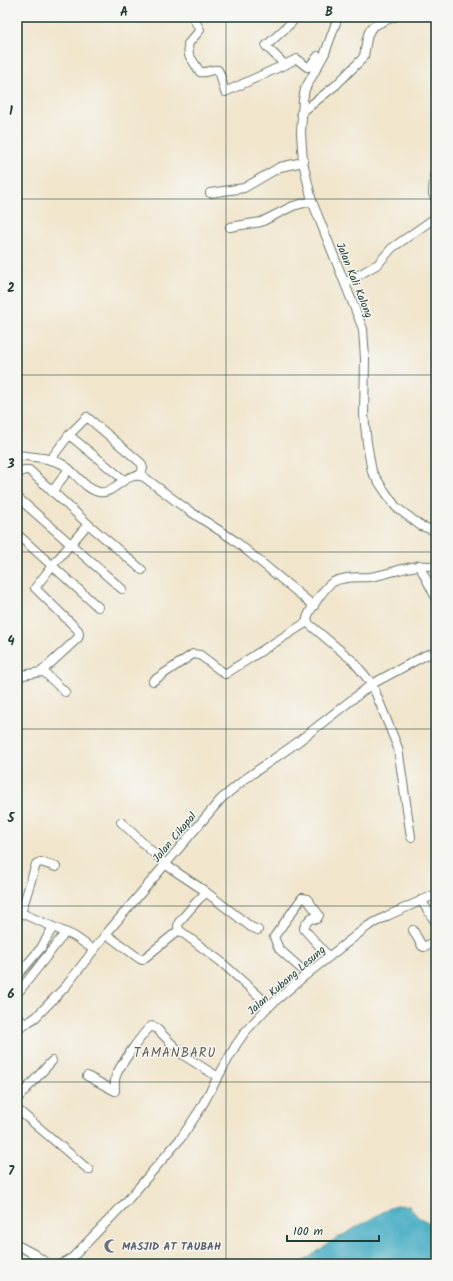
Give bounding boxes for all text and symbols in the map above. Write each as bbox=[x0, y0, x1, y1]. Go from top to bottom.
text: A bbox=[120, 2, 128, 23]
text: B bbox=[325, 2, 333, 23]
text: 1 bbox=[9, 101, 13, 122]
street label: Jalan Kali Kalong bbox=[331, 240, 377, 321]
text: 2 bbox=[7, 278, 15, 299]
text: 3 bbox=[6, 454, 15, 475]
text: 4 bbox=[7, 631, 15, 652]
text: 5 bbox=[7, 808, 16, 829]
street label: Jalan Cikapal bbox=[148, 808, 201, 867]
street label: Jalan Kubang Lesung bbox=[244, 942, 330, 1020]
text: 6 bbox=[7, 984, 15, 1005]
district label: TAMANBARU bbox=[134, 1043, 216, 1064]
text: 7 bbox=[8, 1161, 15, 1182]
scale bar bbox=[287, 1217, 379, 1243]
text: 100 m bbox=[293, 1222, 324, 1241]
mosque icon: MASJID AT TAUBAH bbox=[103, 1238, 119, 1254]
place label: MASJID AT TAUBAH bbox=[122, 1238, 221, 1256]

